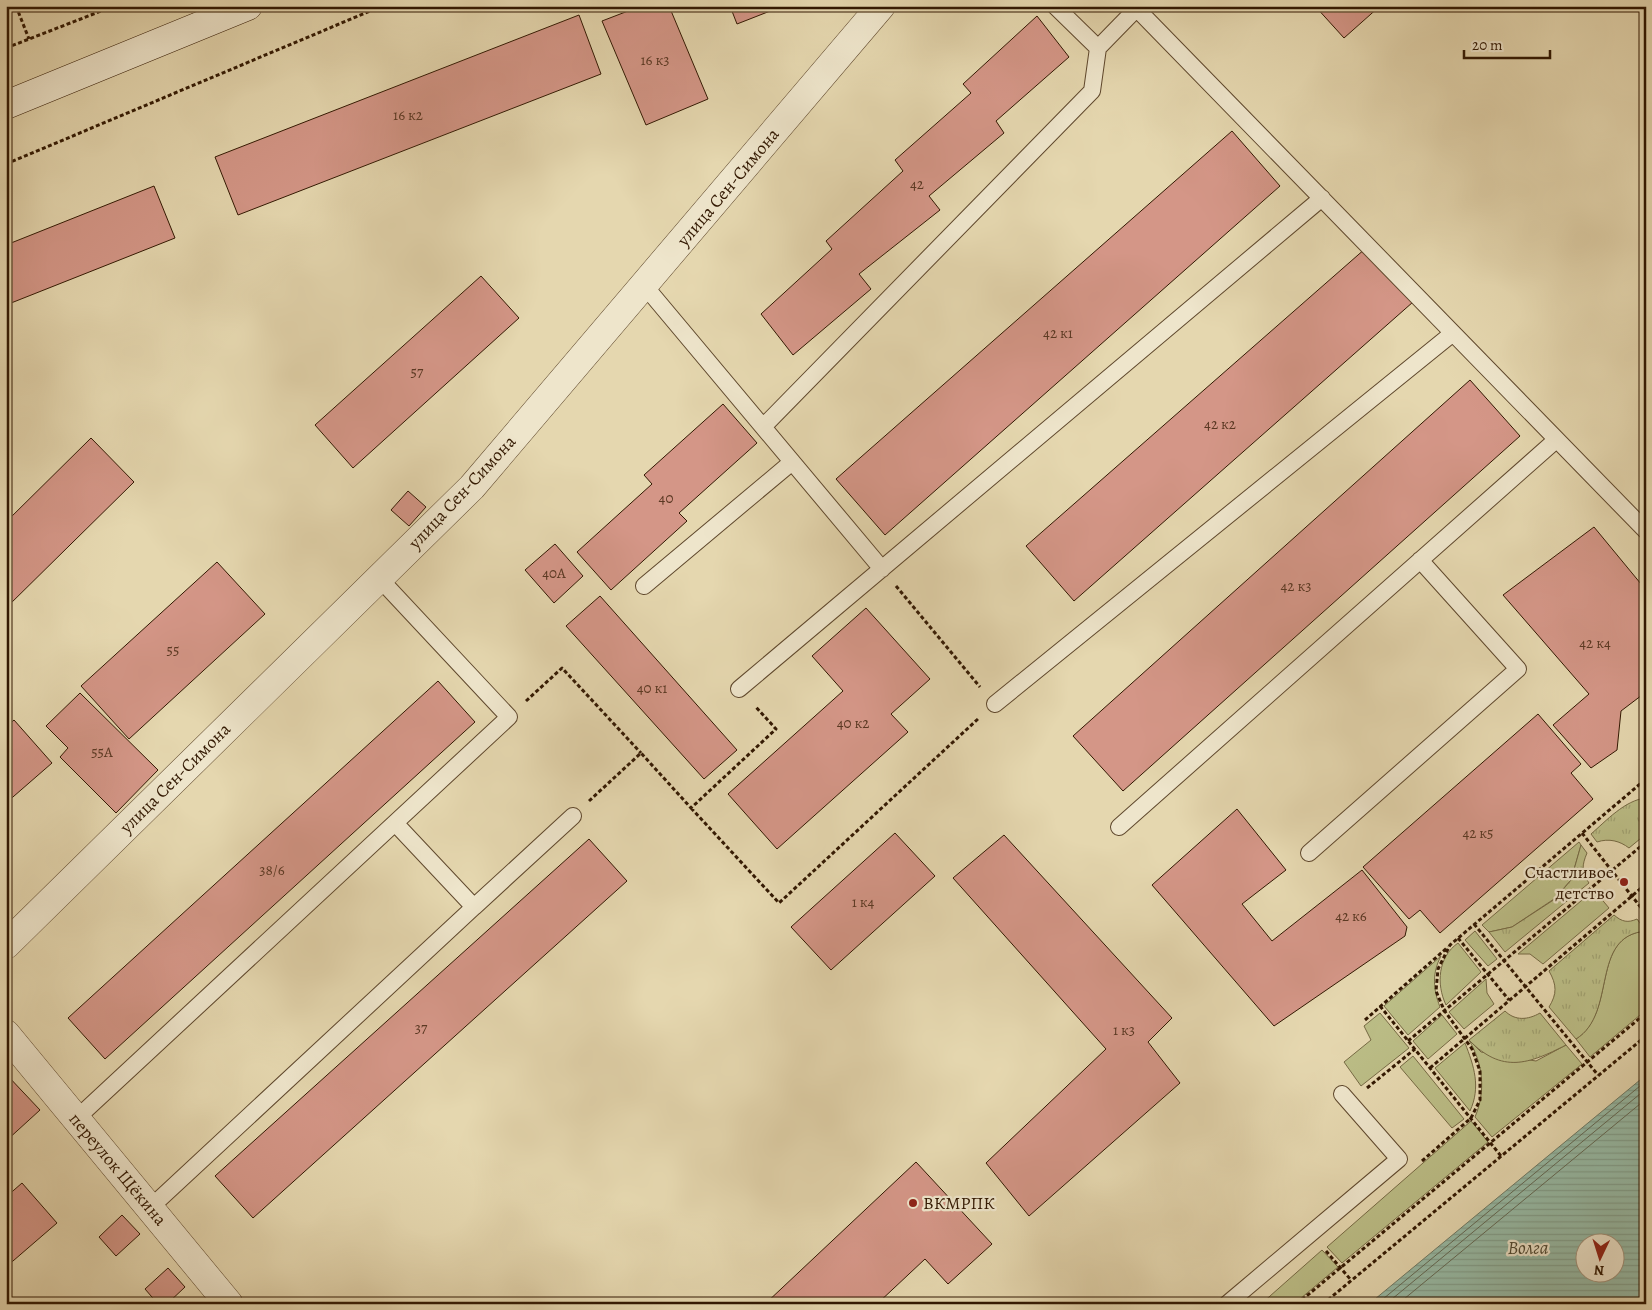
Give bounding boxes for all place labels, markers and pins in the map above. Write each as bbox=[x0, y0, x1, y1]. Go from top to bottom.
place label: Счастливое детство bbox=[1525, 860, 1614, 905]
marker: Счастливое детство bbox=[1618, 876, 1630, 888]
place label: ВКМРПК bbox=[923, 1191, 995, 1215]
marker: ВКМРПК bbox=[907, 1197, 919, 1209]

